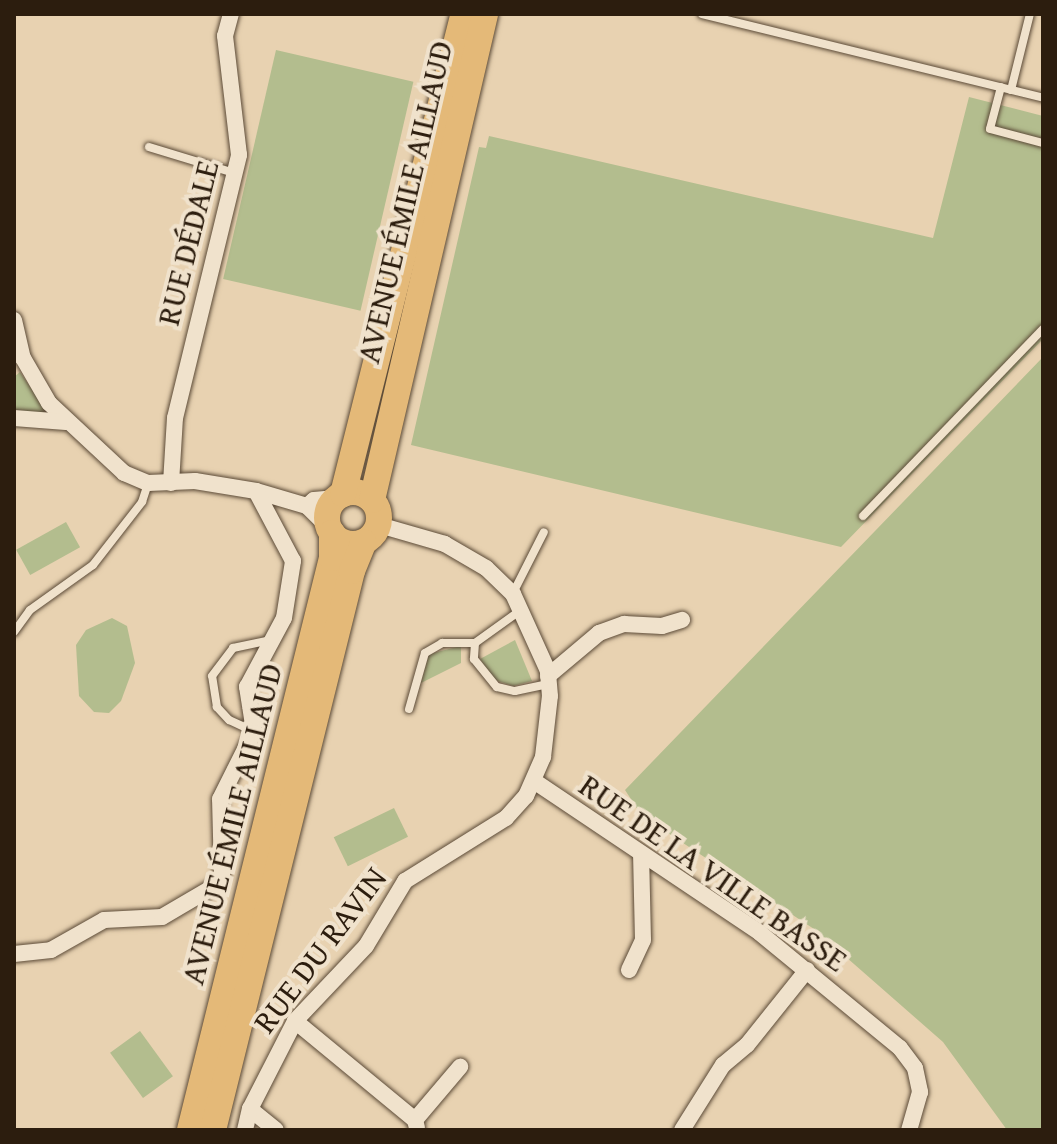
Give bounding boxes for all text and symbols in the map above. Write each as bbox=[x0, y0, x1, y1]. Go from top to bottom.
street label: AVENUE ÉMILE AILLAUD bbox=[349, 37, 461, 367]
street label: RUE DÉDALE bbox=[149, 157, 227, 329]
street label: AVENUE ÉMILE AILLAUD bbox=[174, 660, 290, 988]
street label: RUE DE LA VILLE BASSE bbox=[572, 766, 854, 980]
street label: RUE DU RAVIN bbox=[245, 860, 395, 1040]

